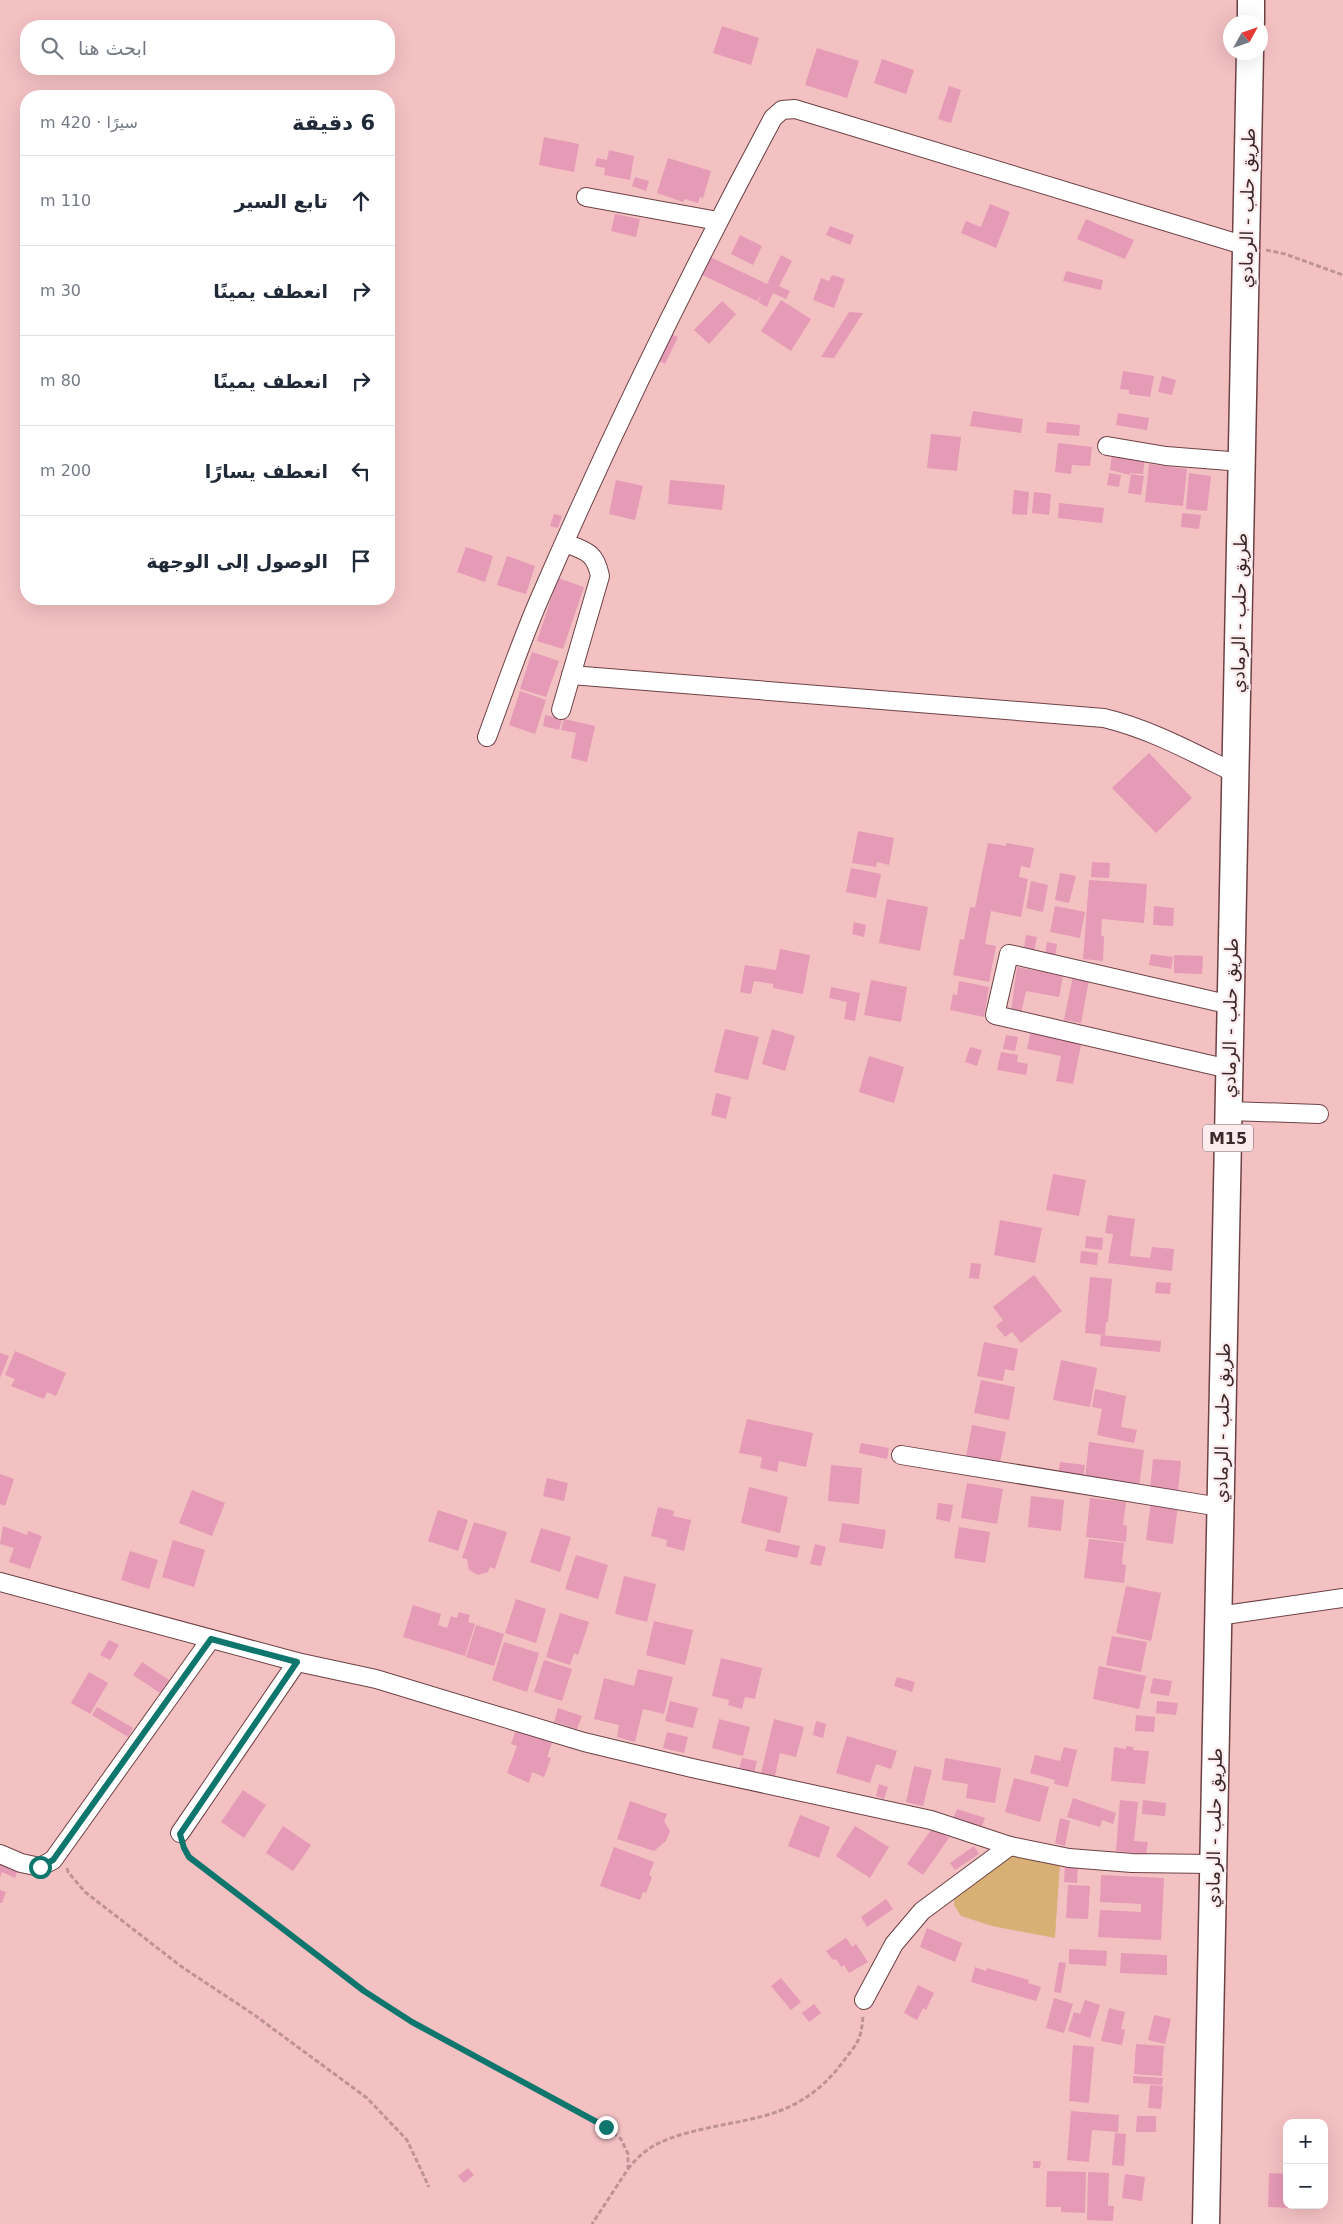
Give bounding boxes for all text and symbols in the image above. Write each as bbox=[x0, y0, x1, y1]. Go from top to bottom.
north arrow bbox=[1223, 15, 1268, 60]
search box bbox=[20, 20, 395, 75]
icon: search bbox=[38, 34, 66, 62]
text: ابحث هنا bbox=[78, 37, 147, 59]
text: 6 دقيقة bbox=[292, 111, 375, 135]
text: سيرًا · 420 m bbox=[40, 113, 138, 132]
street label: طريق حلب - الرمادي bbox=[1235, 128, 1260, 288]
icon: ahead bbox=[347, 187, 375, 215]
text: تابع السير bbox=[234, 190, 328, 212]
text: 110 m bbox=[40, 191, 91, 210]
icon: right bbox=[347, 277, 375, 305]
text: انعطف يمينًا bbox=[213, 280, 328, 302]
text: 30 m bbox=[40, 281, 81, 300]
icon: right bbox=[347, 367, 375, 395]
text: انعطف يمينًا bbox=[213, 370, 328, 392]
text: 80 m bbox=[40, 371, 81, 390]
icon: left bbox=[347, 457, 375, 485]
text: انعطف يسارًا bbox=[205, 460, 328, 482]
text: 200 m bbox=[40, 461, 91, 480]
street label: طريق حلب - الرمادي bbox=[1227, 533, 1252, 693]
icon: arrive bbox=[347, 547, 375, 575]
text: الوصول إلى الوجهة bbox=[146, 550, 328, 572]
street label: طريق حلب - الرمادي bbox=[1218, 938, 1243, 1098]
road number: M15 bbox=[1203, 1124, 1253, 1152]
street label: طريق حلب - الرمادي bbox=[1210, 1343, 1235, 1503]
street label: طريق حلب - الرمادي bbox=[1202, 1748, 1227, 1908]
route start bbox=[29, 1856, 52, 1879]
route end bbox=[595, 2116, 618, 2139]
map controls bbox=[1283, 2119, 1328, 2209]
button: + bbox=[1283, 2119, 1328, 2164]
button: − bbox=[1283, 2164, 1328, 2209]

